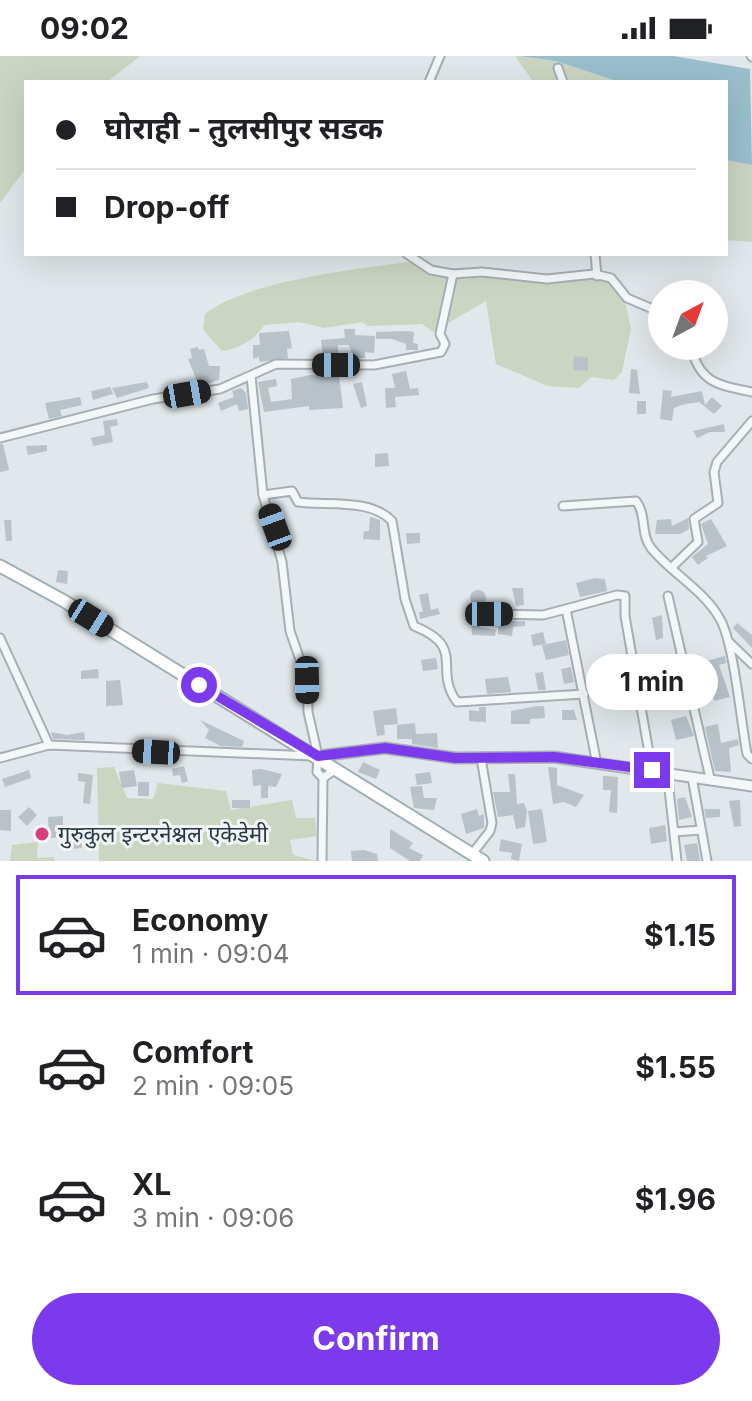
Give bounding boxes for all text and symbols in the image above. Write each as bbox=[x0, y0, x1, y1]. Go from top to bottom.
text: 09:02 bbox=[40, 10, 129, 46]
text: घोराही - तुलसीपुर सडक bbox=[104, 110, 383, 146]
text: Drop-off bbox=[104, 189, 230, 225]
north arrow bbox=[648, 280, 728, 360]
map controls bbox=[648, 280, 728, 360]
car bbox=[312, 353, 360, 377]
car bbox=[161, 378, 213, 410]
car bbox=[256, 500, 294, 554]
car bbox=[64, 595, 118, 641]
car bbox=[465, 602, 513, 626]
callout: 1 min bbox=[586, 654, 718, 710]
car bbox=[295, 656, 319, 704]
text: 1 min bbox=[620, 666, 684, 697]
route start bbox=[181, 667, 217, 703]
car bbox=[131, 739, 181, 765]
route end bbox=[634, 752, 670, 788]
place label: गुरुकुल इन्टरनेश्नल एकेडेमी bbox=[58, 821, 268, 849]
marker: गुरुकुल इन्टरनेश्नल एकेडेमी bbox=[33, 825, 51, 843]
icon: car bbox=[36, 899, 108, 971]
text: Economy bbox=[132, 902, 268, 938]
text: $1.15 bbox=[644, 917, 716, 953]
text: 1 min · 09:04 bbox=[132, 938, 290, 969]
icon: car bbox=[36, 1031, 108, 1103]
text: Comfort bbox=[132, 1034, 253, 1070]
text: $1.55 bbox=[635, 1049, 716, 1085]
text: 2 min · 09:05 bbox=[132, 1070, 294, 1101]
icon: car bbox=[36, 1163, 108, 1235]
text: XL bbox=[132, 1166, 171, 1202]
text: $1.96 bbox=[635, 1181, 716, 1217]
text: 3 min · 09:06 bbox=[132, 1202, 294, 1233]
button: Confirm bbox=[32, 1293, 720, 1385]

